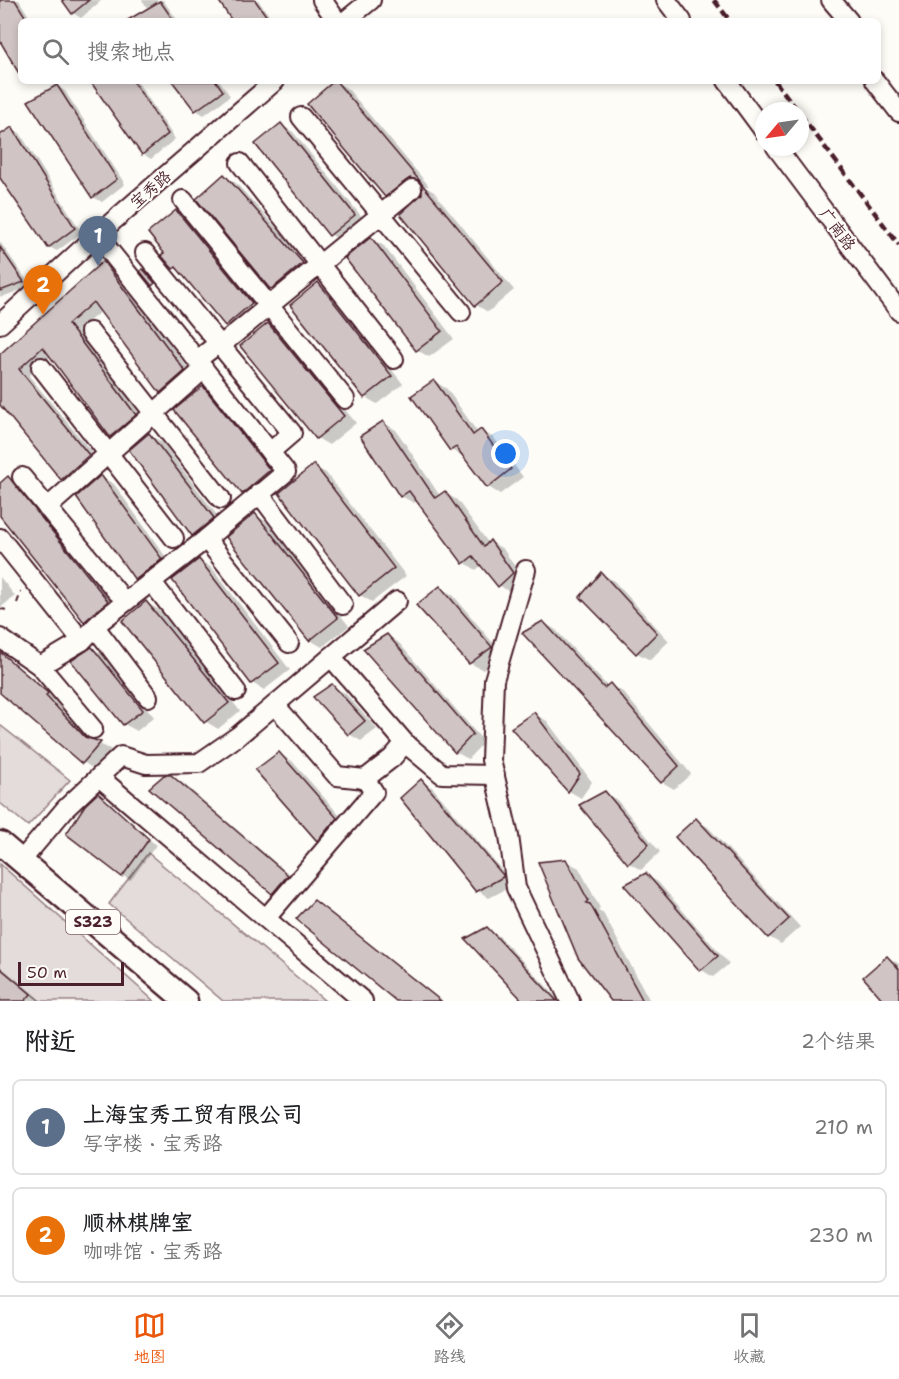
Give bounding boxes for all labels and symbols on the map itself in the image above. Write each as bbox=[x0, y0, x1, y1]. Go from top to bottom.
north arrow bbox=[755, 102, 809, 156]
street label: 宝秀路 bbox=[125, 166, 175, 213]
street label: 广南路 bbox=[815, 204, 860, 255]
pin: 1 bbox=[78, 216, 118, 266]
pin: 2 bbox=[24, 266, 63, 315]
your location bbox=[491, 439, 520, 468]
road number: S323 bbox=[66, 910, 120, 934]
scale bar bbox=[18, 959, 124, 986]

